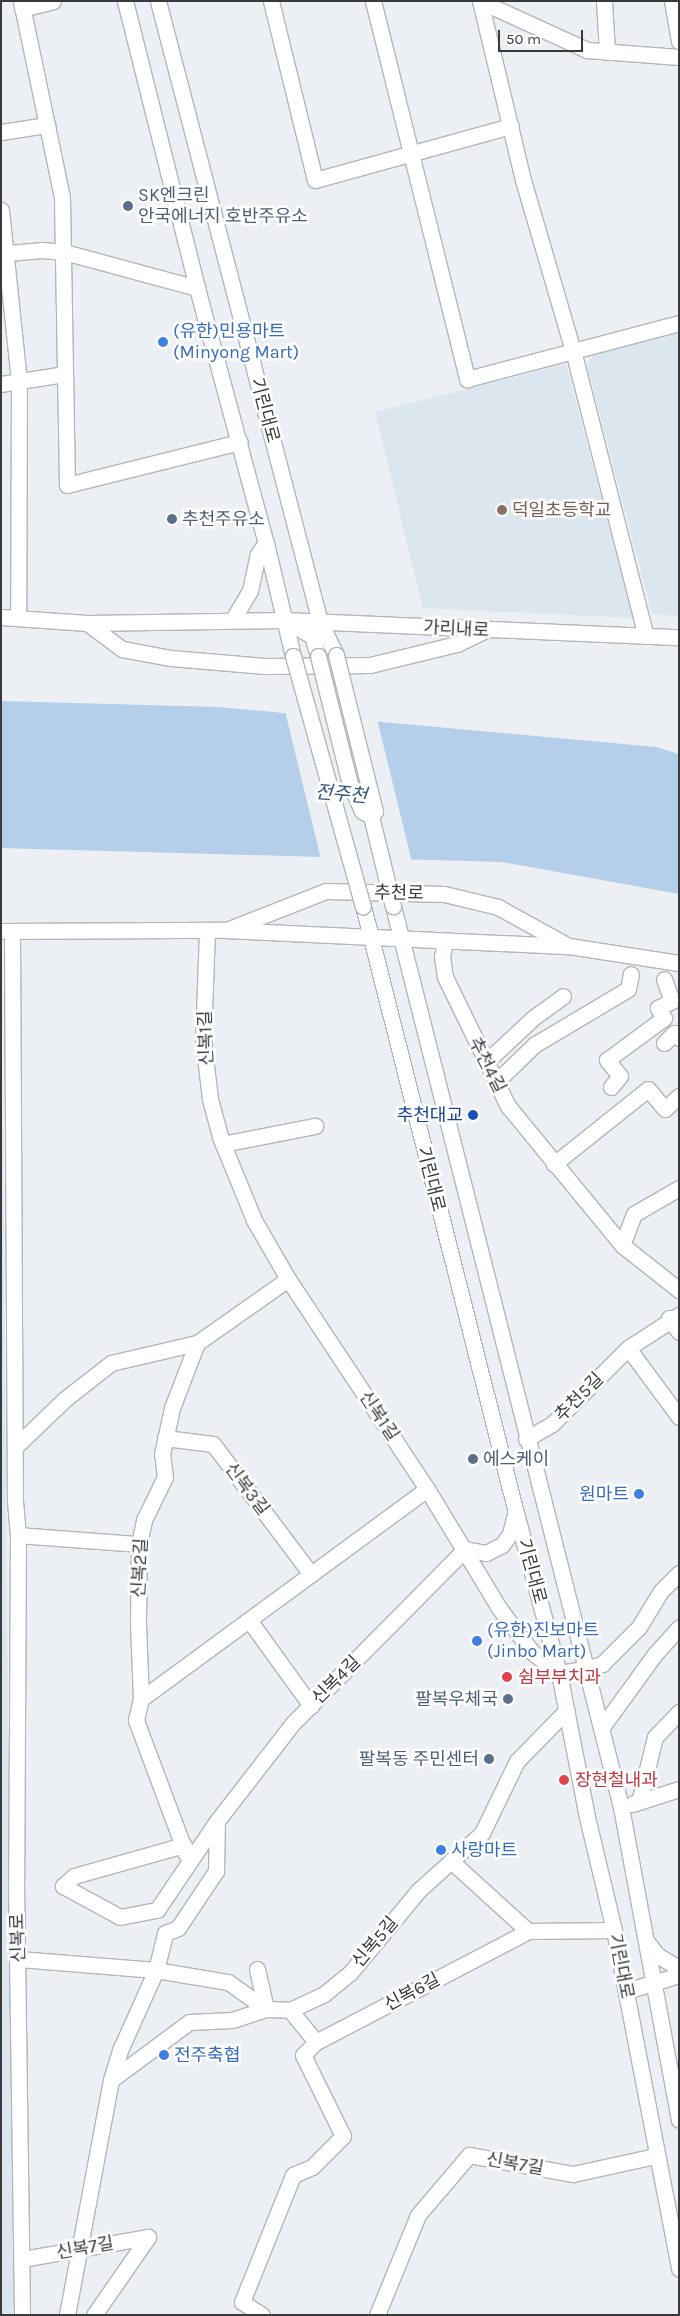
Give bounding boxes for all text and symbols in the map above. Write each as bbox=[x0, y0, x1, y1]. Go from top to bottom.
scale bar bbox=[500, 20, 585, 52]
text: 50 m bbox=[506, 30, 541, 48]
place label: SK엔크린 안국에너지 호반주유소 bbox=[138, 185, 308, 228]
marker: SK엔크린 안국에너지 호반주유소 bbox=[122, 200, 134, 212]
place label: (유한)민용마트 (Minyong Mart) bbox=[173, 321, 299, 364]
marker: (유한)민용마트 (Minyong Mart) bbox=[157, 336, 169, 348]
street label: 기린대로 bbox=[246, 375, 284, 445]
place label: 덕일초등학교 bbox=[512, 499, 611, 521]
marker: 덕일초등학교 bbox=[496, 504, 508, 516]
place label: 추천주유소 bbox=[182, 508, 265, 530]
marker: 추천주유소 bbox=[166, 513, 178, 525]
street label: 가리내로 bbox=[422, 616, 490, 642]
water label: 전주천 bbox=[314, 781, 368, 809]
street label: 추천로 bbox=[374, 882, 424, 904]
street label: 신복1길 bbox=[194, 1010, 218, 1066]
street label: 추천4길 bbox=[464, 1033, 510, 1097]
place label: 추천대교 bbox=[397, 1104, 463, 1126]
marker: 추천대교 bbox=[467, 1109, 479, 1121]
street label: 기린대로 bbox=[413, 1144, 449, 1214]
street label: 추천5길 bbox=[550, 1368, 608, 1426]
street label: 신복1길 bbox=[354, 1387, 404, 1445]
place label: 에스케이 bbox=[483, 1448, 549, 1470]
marker: 에스케이 bbox=[467, 1453, 479, 1465]
street label: 신복3길 bbox=[220, 1458, 274, 1520]
place label: 원마트 bbox=[579, 1483, 629, 1505]
marker: 원마트 bbox=[633, 1488, 645, 1500]
street label: 기린대로 bbox=[513, 1536, 551, 1606]
street label: 신복2길 bbox=[128, 1537, 152, 1599]
place label: (유한)진보마트 (Jinbo Mart) bbox=[487, 1620, 599, 1662]
marker: (유한)진보마트 (Jinbo Mart) bbox=[471, 1635, 483, 1647]
street label: 신복4길 bbox=[307, 1651, 365, 1709]
place label: 쉼부부치과 bbox=[518, 1666, 601, 1688]
marker: 쉼부부치과 bbox=[500, 1670, 514, 1684]
place label: 팔복우체국 bbox=[415, 1688, 498, 1710]
marker: 팔복우체국 bbox=[502, 1693, 514, 1705]
place label: 팔복동 주민센터 bbox=[359, 1748, 479, 1770]
marker: 팔복동 주민센터 bbox=[483, 1753, 495, 1765]
place label: 장현철내과 bbox=[575, 1769, 658, 1791]
marker: 장현철내과 bbox=[557, 1773, 571, 1787]
place label: 사랑마트 bbox=[451, 1839, 517, 1861]
marker: 사랑마트 bbox=[435, 1844, 447, 1856]
street label: 신복5길 bbox=[347, 1912, 403, 1972]
street label: 신복로 bbox=[6, 1913, 30, 1963]
street label: 기린대로 bbox=[604, 1931, 638, 2001]
street label: 신복6길 bbox=[380, 1968, 444, 2016]
place label: 전주축협 bbox=[174, 2044, 240, 2066]
marker: 전주축협 bbox=[158, 2049, 170, 2061]
street label: 신복7길 bbox=[485, 2148, 545, 2180]
street label: 신복7길 bbox=[55, 2232, 115, 2264]

